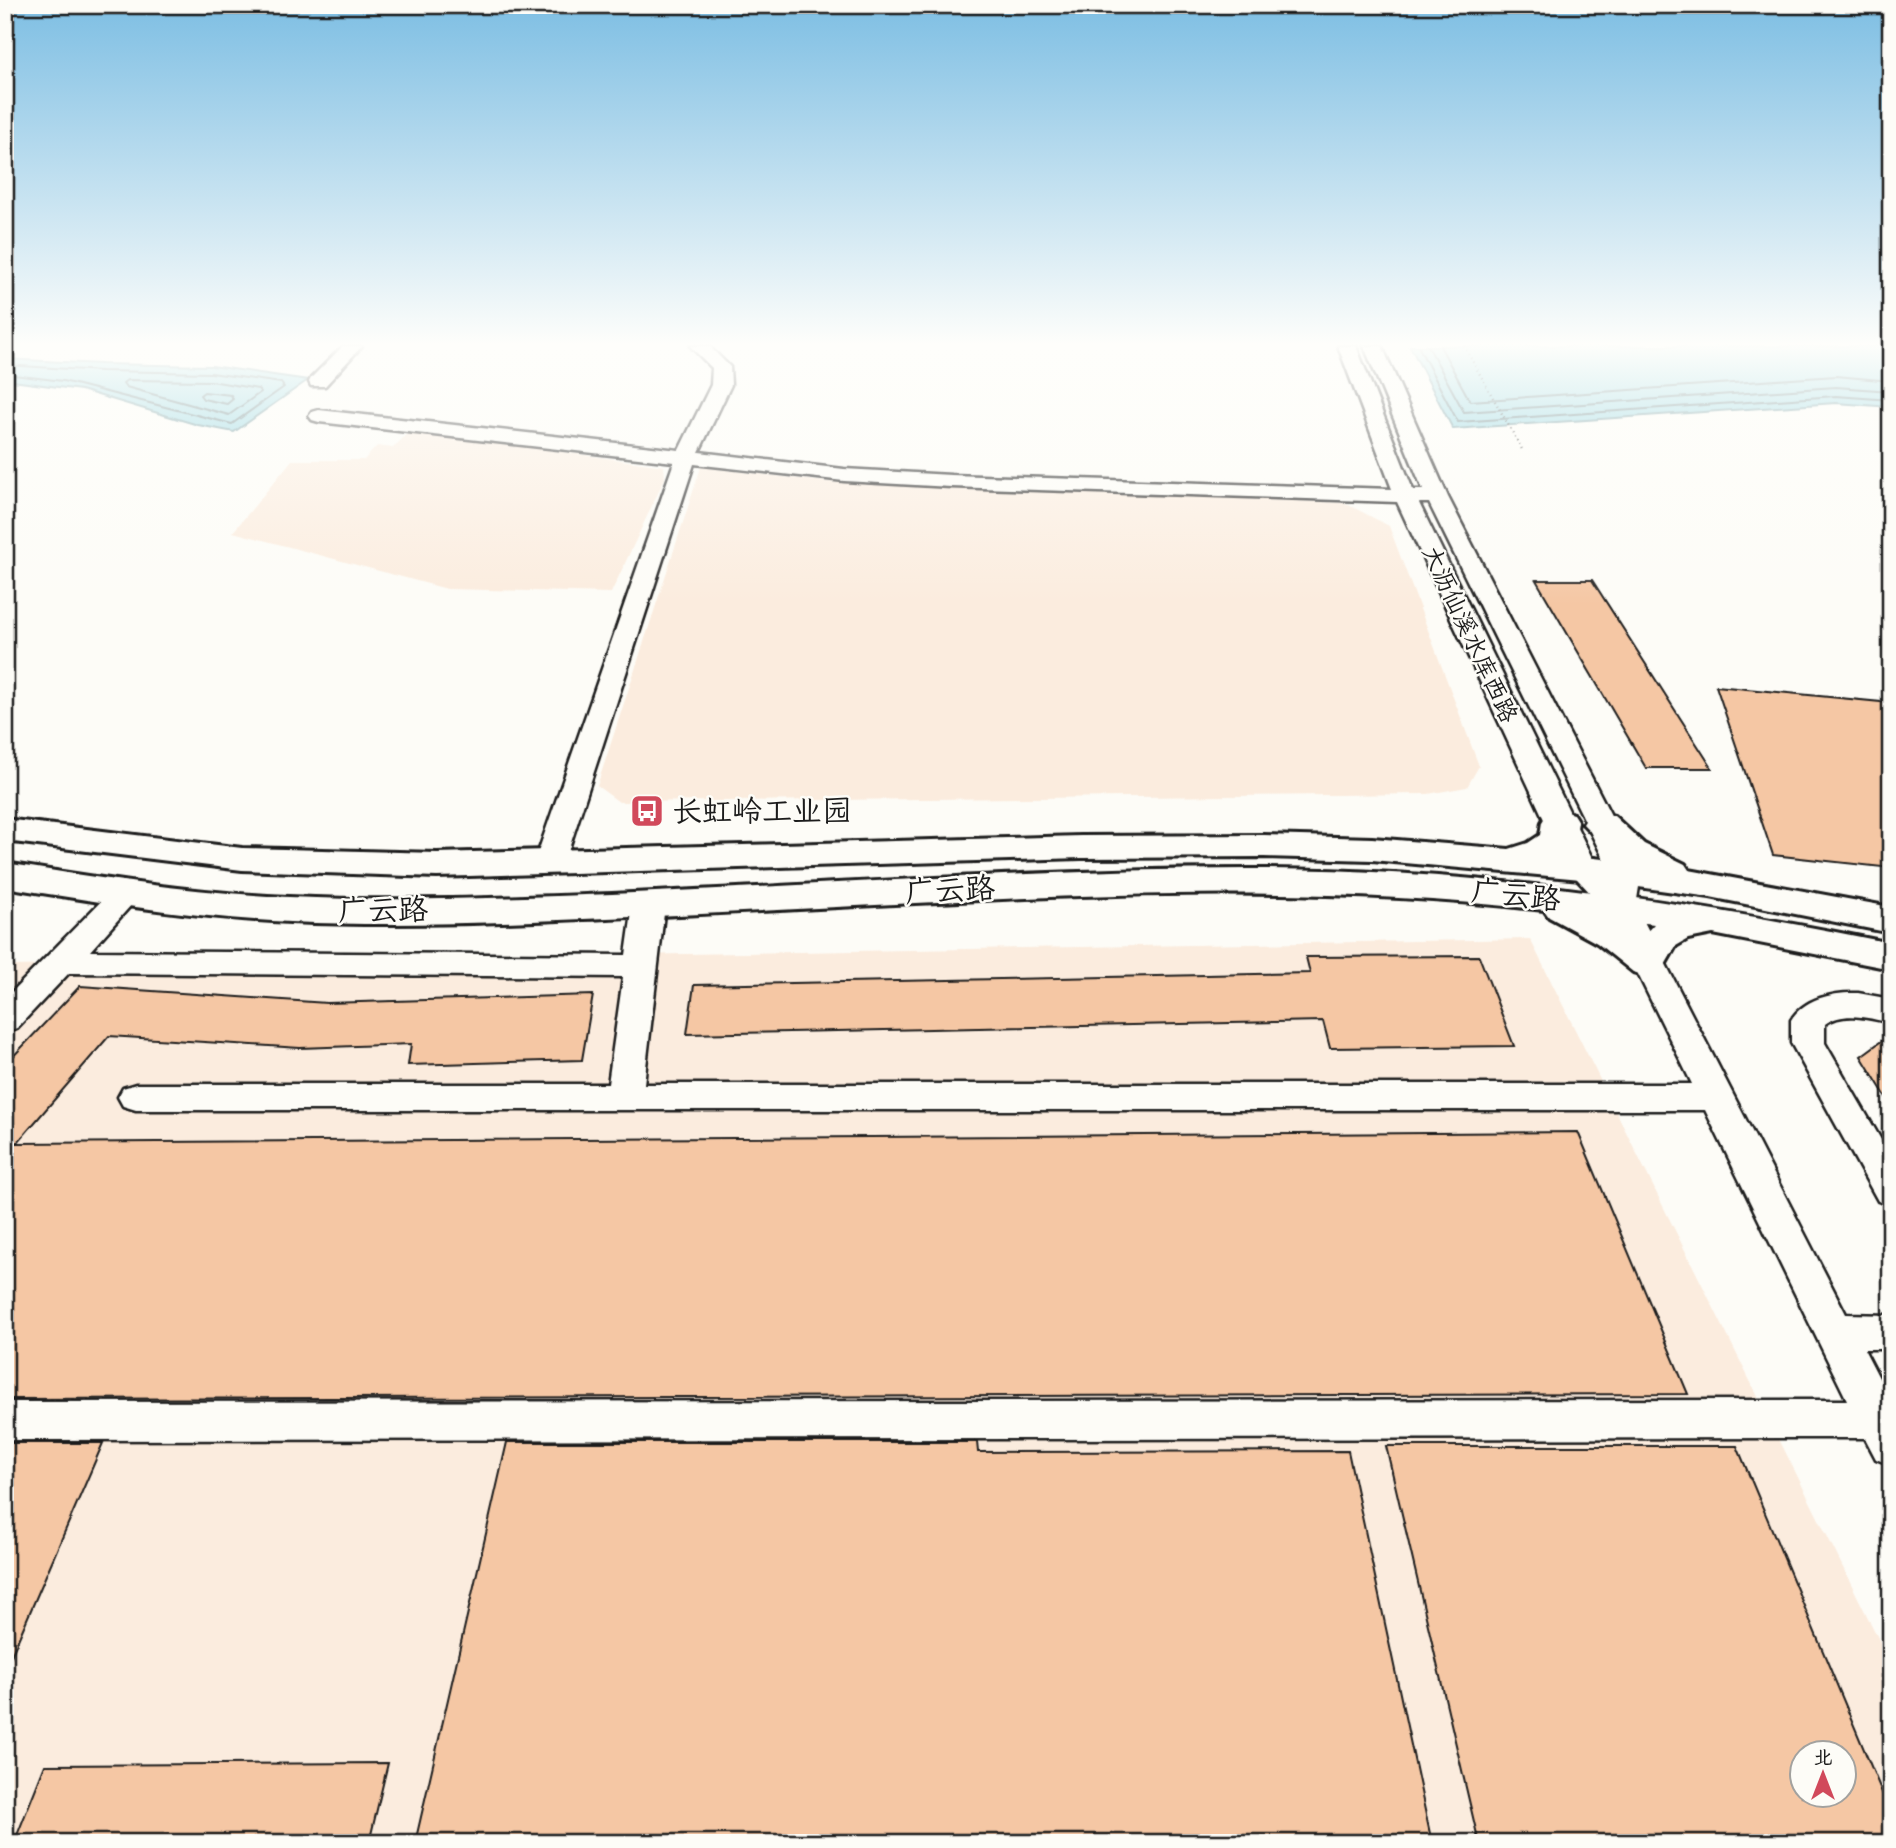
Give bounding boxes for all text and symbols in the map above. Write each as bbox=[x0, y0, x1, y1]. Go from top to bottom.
street label: 大沥仙溪水库西路 bbox=[1416, 541, 1524, 727]
bus stop icon: 长虹岭工业园 bbox=[628, 792, 666, 830]
place label: 长虹岭工业园 bbox=[672, 792, 852, 830]
street label: 广云路 bbox=[904, 869, 996, 911]
street label: 广云路 bbox=[1469, 871, 1563, 919]
street label: 广云路 bbox=[338, 890, 428, 930]
north arrow bbox=[1787, 1740, 1857, 1810]
text: 北 bbox=[1813, 1746, 1833, 1770]

